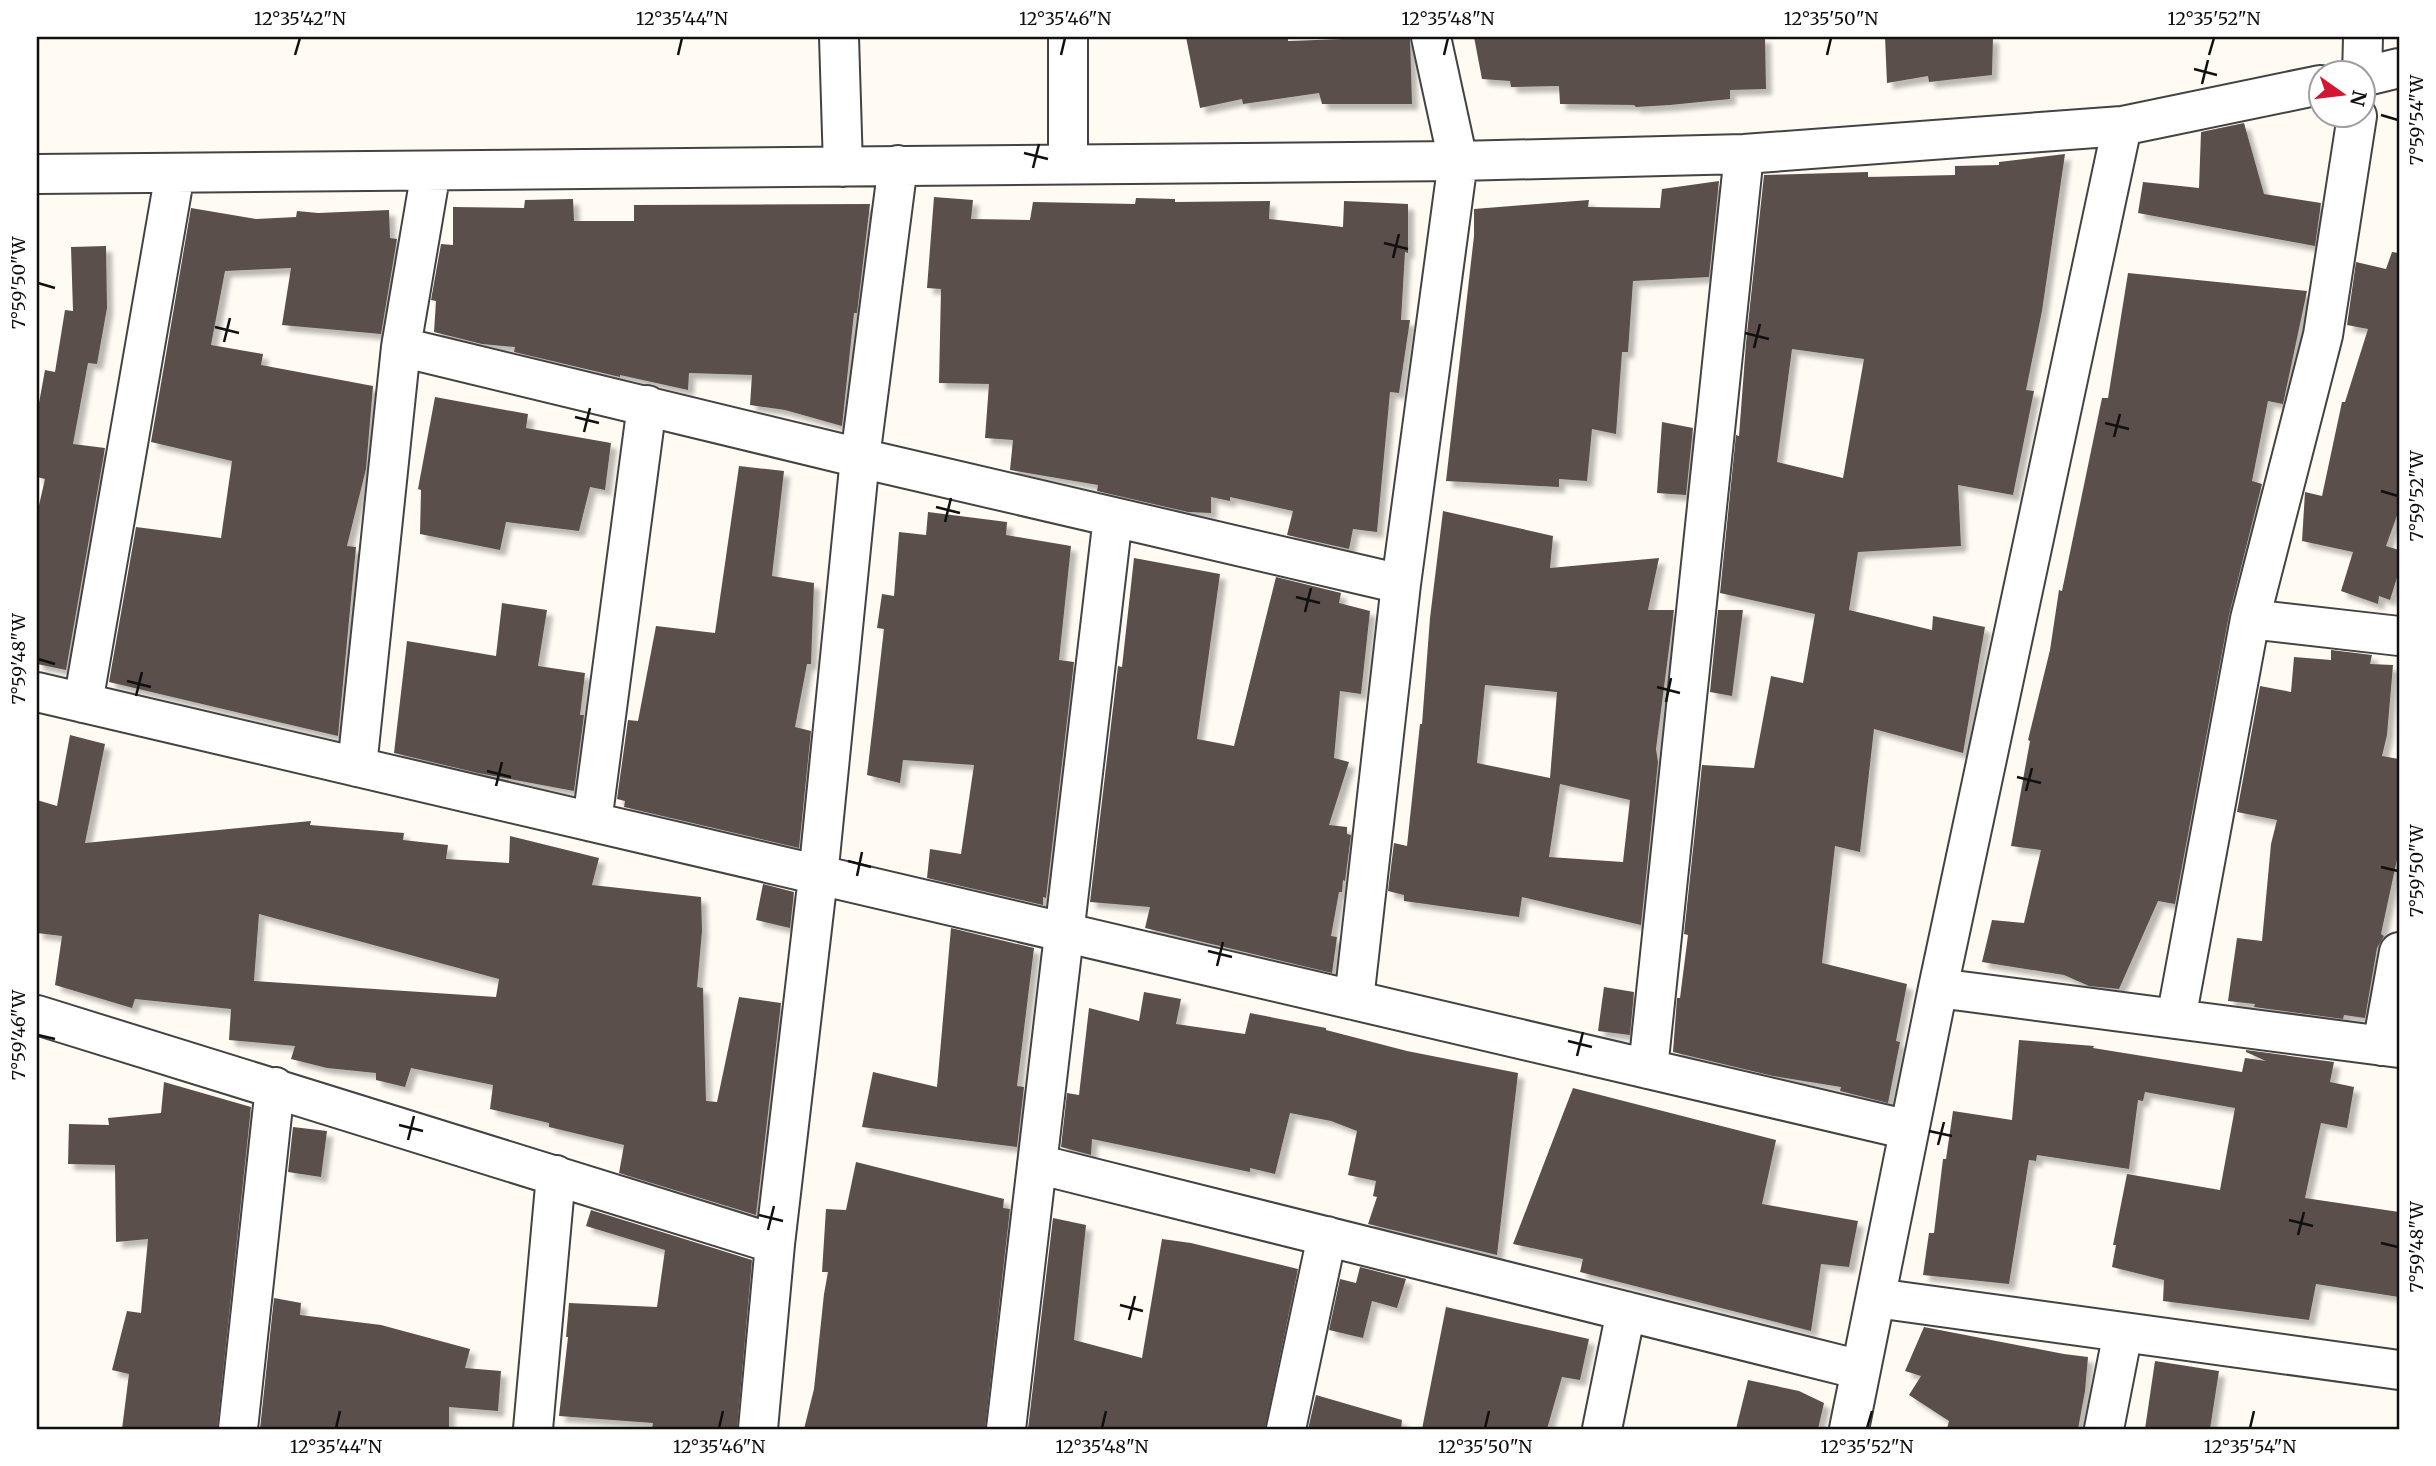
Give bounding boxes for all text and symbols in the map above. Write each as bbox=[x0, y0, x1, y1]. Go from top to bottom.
text: 12°35'42"N bbox=[254, 7, 346, 30]
text: 12°35'44"N bbox=[636, 7, 728, 30]
text: 12°35'46"N bbox=[1019, 7, 1111, 30]
text: 12°35'48"N bbox=[1401, 7, 1495, 30]
text: 12°35'50"N bbox=[1784, 7, 1878, 30]
text: 12°35'52"N bbox=[2168, 7, 2261, 30]
north arrow bbox=[2306, 60, 2376, 130]
text: 7°59'54"W bbox=[2405, 74, 2428, 165]
text: N bbox=[2345, 88, 2372, 108]
text: 7°59'50"W bbox=[7, 236, 30, 329]
text: 7°59'52"W bbox=[2405, 449, 2428, 542]
text: 7°59'48"W bbox=[7, 612, 30, 705]
text: 7°59'50"W bbox=[2405, 824, 2428, 917]
text: 7°59'46"W bbox=[7, 989, 30, 1080]
text: 7°59'48"W bbox=[2405, 1200, 2428, 1293]
text: 12°35'44"N bbox=[290, 1435, 382, 1458]
text: 12°35'46"N bbox=[673, 1435, 765, 1458]
text: 12°35'48"N bbox=[1055, 1435, 1149, 1458]
text: 12°35'50"N bbox=[1438, 1435, 1532, 1458]
text: 12°35'52"N bbox=[1821, 1435, 1914, 1458]
text: 12°35'54"N bbox=[2204, 1435, 2296, 1458]

